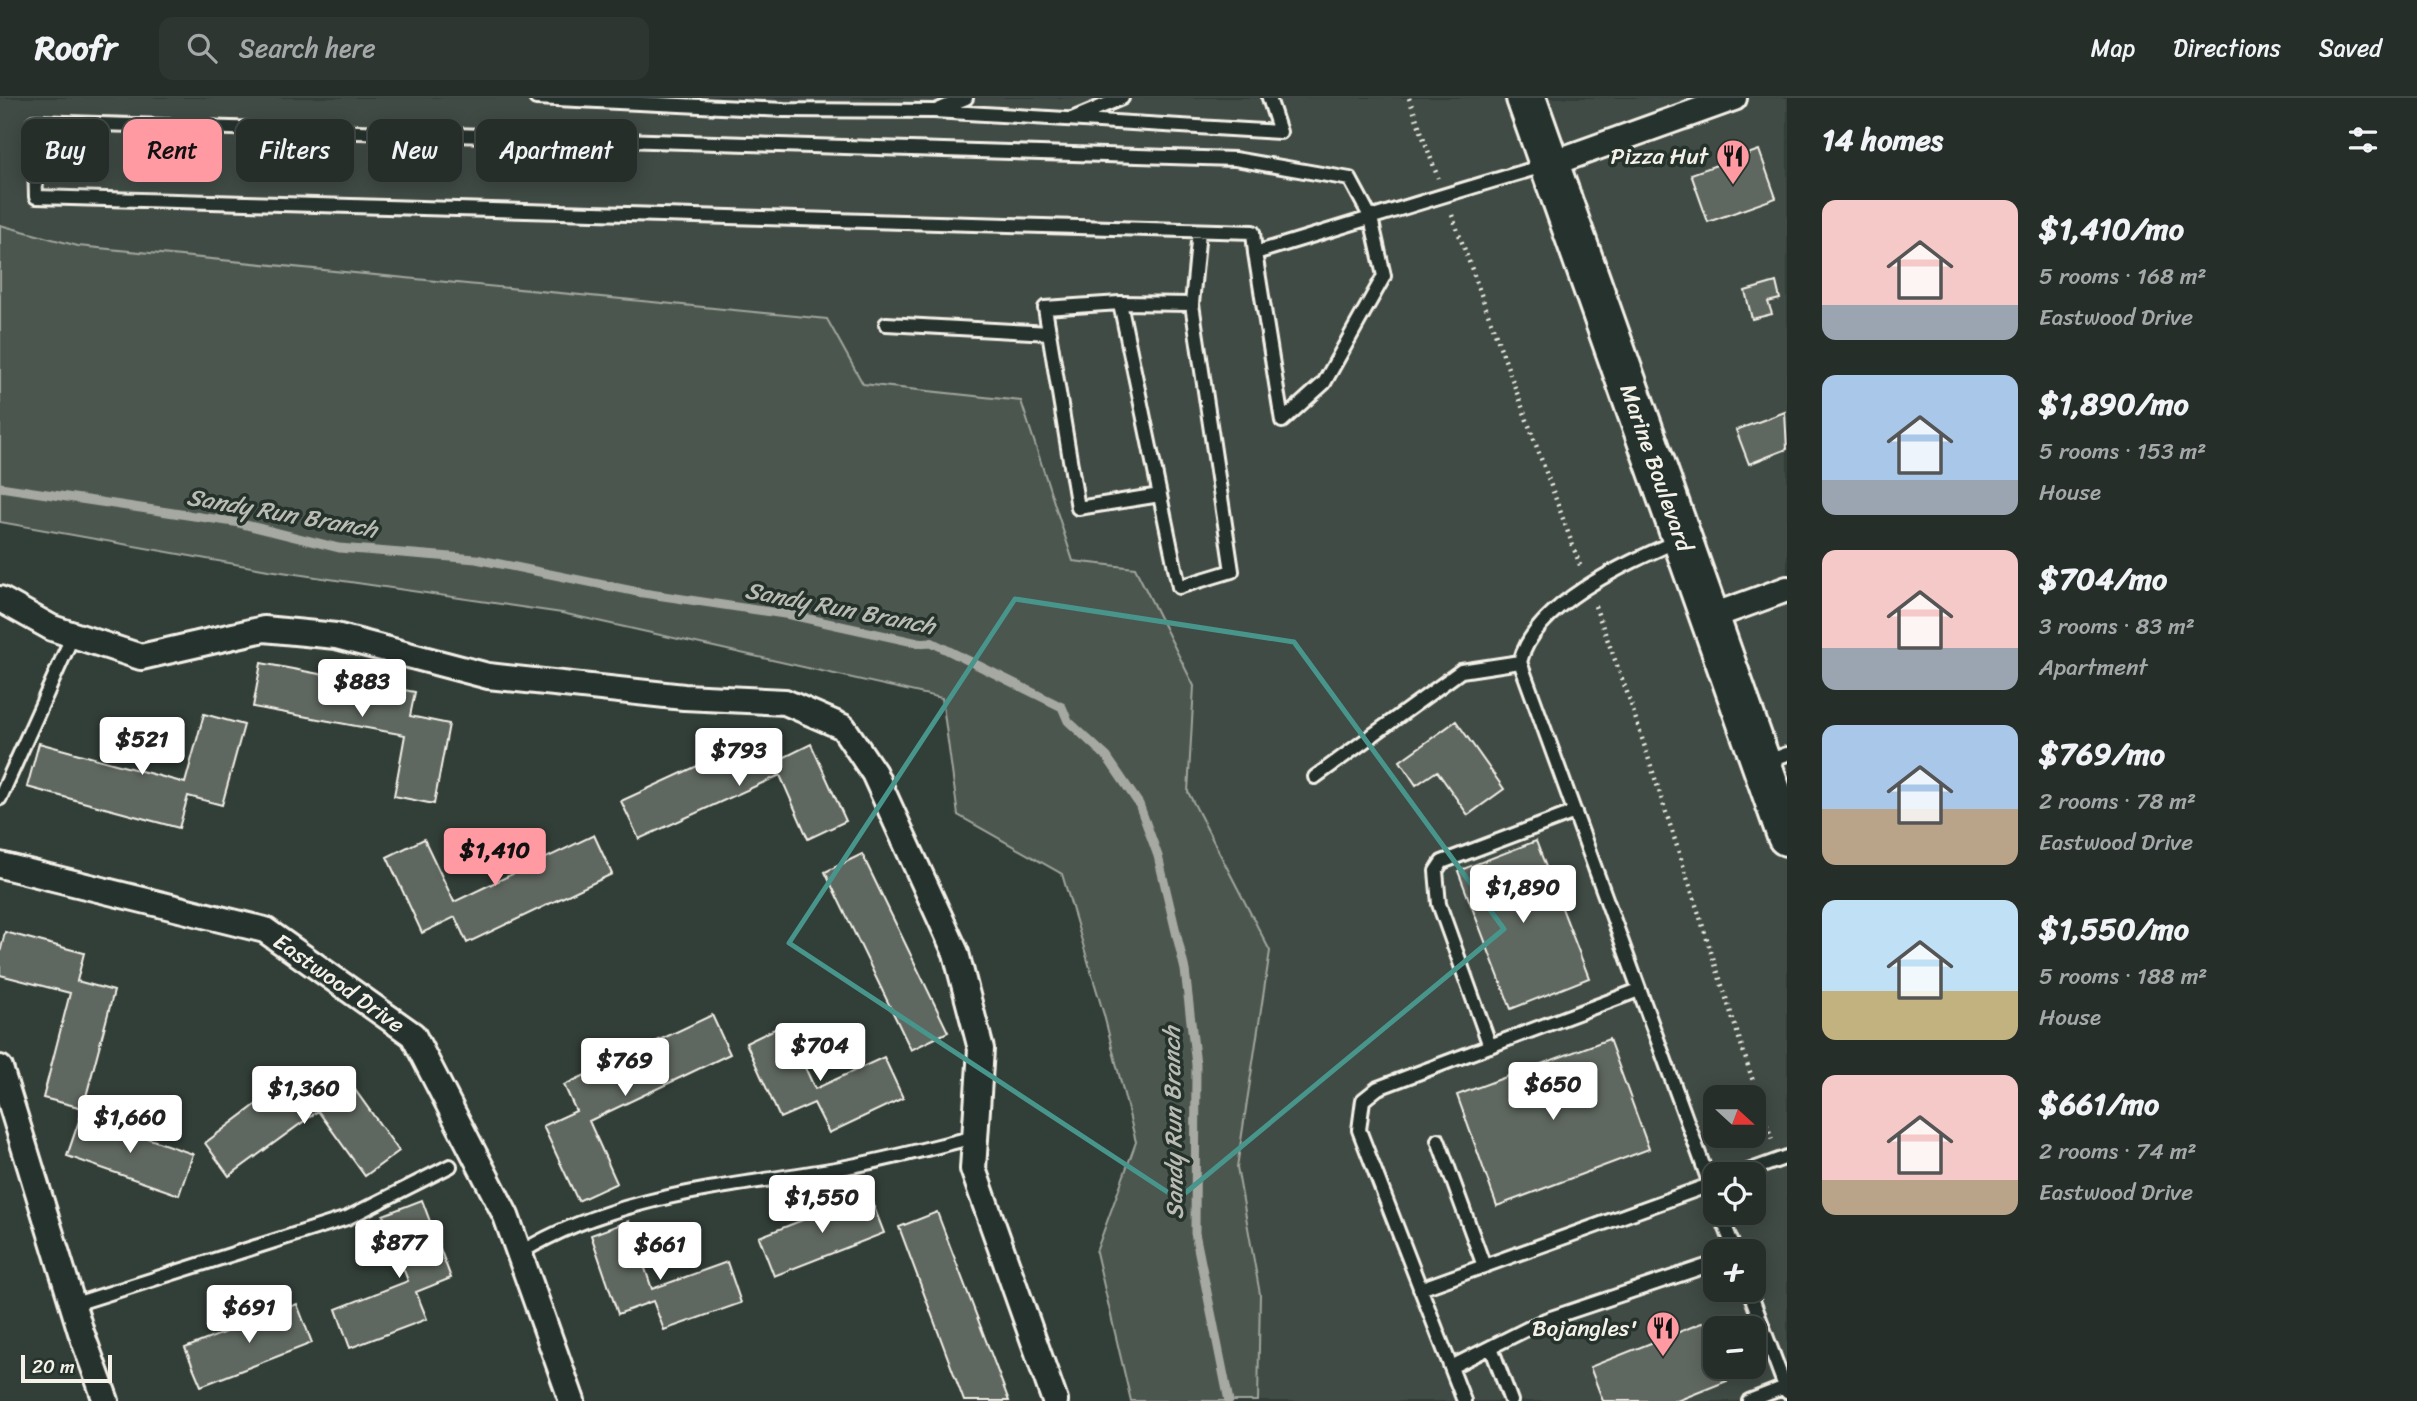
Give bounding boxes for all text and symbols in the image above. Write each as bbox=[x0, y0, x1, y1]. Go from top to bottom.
search box bbox=[159, 17, 649, 80]
text: Roofr bbox=[35, 19, 117, 77]
text: Search here bbox=[239, 25, 376, 71]
text: Map bbox=[2091, 27, 2135, 69]
text: Directions bbox=[2173, 27, 2281, 69]
text: Saved bbox=[2319, 27, 2382, 69]
icon: search bbox=[183, 29, 221, 67]
text: 14 homes bbox=[1822, 113, 1943, 167]
chip: Buy bbox=[21, 119, 109, 182]
chip: Rent bbox=[123, 119, 222, 182]
chip: Filters bbox=[236, 119, 354, 182]
chip: New bbox=[368, 119, 462, 182]
chip: Apartment bbox=[476, 119, 637, 182]
icon: filters bbox=[2344, 121, 2382, 159]
place label: Pizza Hut bbox=[1610, 136, 1710, 177]
restaurant icon: Pizza Hut bbox=[1714, 137, 1752, 186]
text: $1,410/mo bbox=[2039, 202, 2184, 256]
icon: home bbox=[1878, 228, 1962, 312]
text: 5 rooms · 168 m² bbox=[2039, 256, 2207, 297]
text: Eastwood Drive bbox=[2039, 297, 2193, 338]
text: $1,890/mo bbox=[2039, 377, 2189, 431]
street label: Marine Boulevard bbox=[1608, 378, 1705, 559]
icon: home bbox=[1878, 403, 1962, 487]
text: 5 rooms · 153 m² bbox=[2039, 431, 2206, 472]
text: House bbox=[2039, 472, 2101, 513]
water label: Sandy Run Branch bbox=[183, 476, 383, 551]
text: $704/mo bbox=[2039, 552, 2167, 606]
water label: Sandy Run Branch bbox=[741, 569, 941, 647]
icon: home bbox=[1878, 578, 1962, 662]
text: 3 rooms · 83 m² bbox=[2039, 606, 2195, 647]
text: Apartment bbox=[2039, 647, 2148, 688]
pin: $883 bbox=[321, 660, 403, 719]
text: $883 bbox=[334, 661, 390, 702]
pin: $521 bbox=[101, 718, 183, 777]
text: $521 bbox=[116, 719, 168, 760]
text: $769/mo bbox=[2039, 727, 2165, 781]
pin: $793 bbox=[698, 728, 780, 788]
text: $793 bbox=[711, 730, 767, 771]
icon: home bbox=[1878, 753, 1962, 837]
text: 2 rooms · 78 m² bbox=[2039, 781, 2196, 822]
text: Eastwood Drive bbox=[2039, 822, 2193, 863]
pin: $1,410 bbox=[438, 828, 552, 888]
text: $1,410 bbox=[460, 830, 530, 871]
pin: $1,890 bbox=[1466, 866, 1580, 925]
text: $1,890 bbox=[1486, 867, 1560, 908]
text: $1,550/mo bbox=[2039, 902, 2189, 956]
street label: Eastwood Drive bbox=[264, 922, 414, 1045]
icon: home bbox=[1878, 928, 1962, 1012]
text: 5 rooms · 188 m² bbox=[2039, 956, 2207, 997]
text: House bbox=[2039, 997, 2101, 1038]
pin: $704 bbox=[779, 1024, 861, 1083]
water label: Sandy Run Branch bbox=[1150, 1024, 1196, 1220]
text: $704 bbox=[791, 1025, 849, 1066]
pin: $769 bbox=[584, 1038, 666, 1098]
text: $769 bbox=[597, 1040, 653, 1081]
pin: $650 bbox=[1512, 1062, 1594, 1122]
text: $650 bbox=[1524, 1064, 1582, 1105]
pin: $1,360 bbox=[247, 1066, 361, 1126]
text: $1,360 bbox=[268, 1068, 340, 1109]
text: $661/mo bbox=[2039, 1077, 2159, 1131]
north arrow bbox=[1703, 1085, 1766, 1148]
map controls bbox=[1703, 1085, 1766, 1379]
pin: $1,660 bbox=[73, 1096, 187, 1155]
text: $1,660 bbox=[94, 1097, 166, 1138]
icon: home bbox=[1878, 1103, 1962, 1187]
text: 2 rooms · 74 m² bbox=[2039, 1131, 2196, 1172]
button: locate bbox=[1703, 1162, 1766, 1225]
text: Eastwood Drive bbox=[2039, 1172, 2193, 1213]
pin: $1,550 bbox=[765, 1176, 879, 1235]
text: $1,550 bbox=[785, 1177, 859, 1218]
pin: $877 bbox=[358, 1220, 440, 1280]
text: $877 bbox=[371, 1222, 427, 1263]
pin: $661 bbox=[619, 1222, 701, 1282]
text: $661 bbox=[634, 1224, 686, 1265]
button: + bbox=[1703, 1239, 1766, 1302]
pin: $691 bbox=[208, 1286, 290, 1345]
text: $691 bbox=[223, 1287, 275, 1328]
place label: Bojangles' bbox=[1532, 1308, 1638, 1349]
restaurant icon: Bojangles' bbox=[1644, 1309, 1682, 1358]
button: − bbox=[1703, 1316, 1766, 1379]
text: 20 m bbox=[32, 1350, 75, 1383]
scale bar bbox=[21, 1352, 112, 1384]

